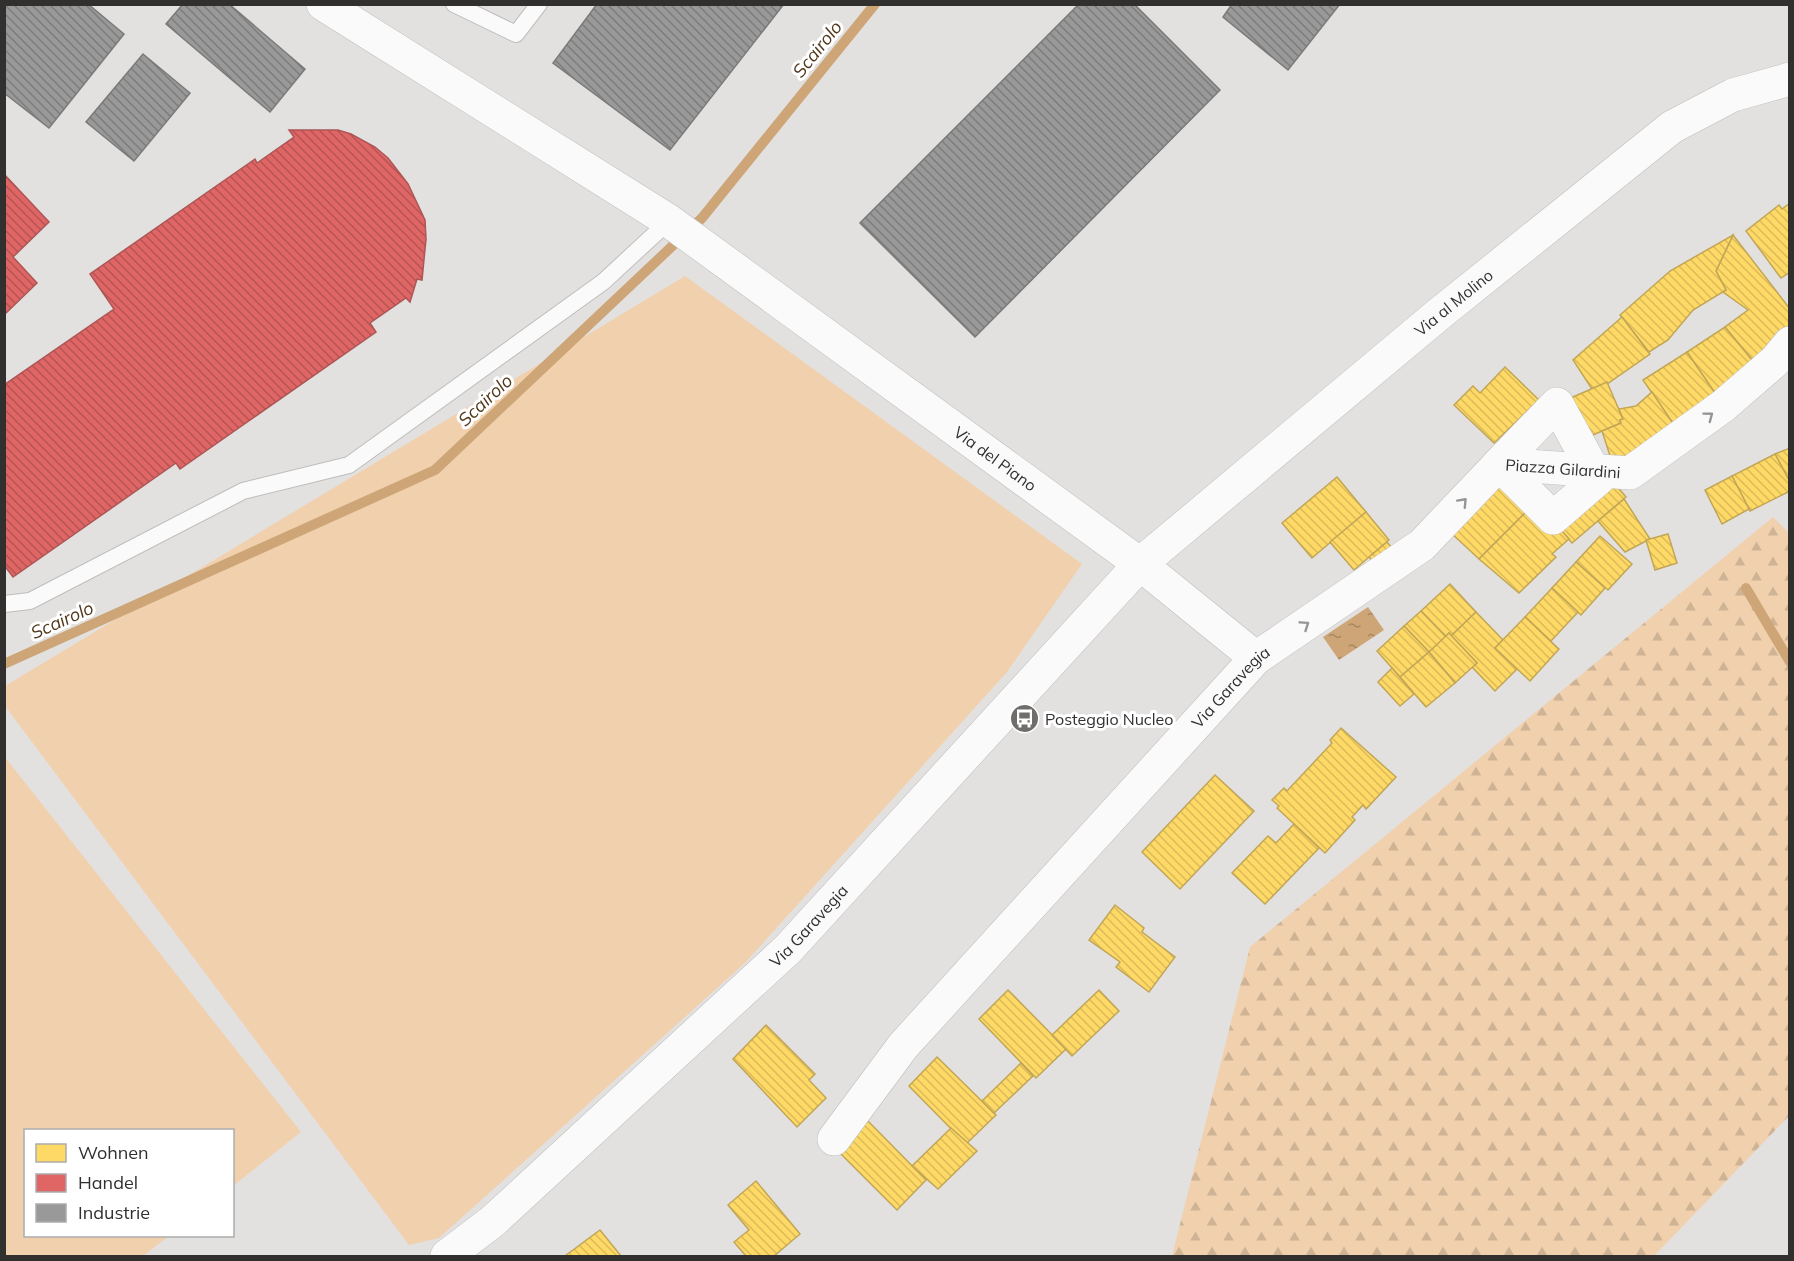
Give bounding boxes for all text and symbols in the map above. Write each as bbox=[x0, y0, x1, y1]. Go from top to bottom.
water label: Scairolo bbox=[787, 16, 847, 82]
street label: Via al Molino bbox=[1410, 265, 1497, 340]
water label: Scairolo bbox=[453, 369, 517, 431]
one-way arrow bbox=[1703, 413, 1714, 424]
street label: Via del Piano bbox=[950, 422, 1041, 495]
street label: Piazza Gilardini bbox=[1505, 454, 1621, 482]
one-way arrow bbox=[1455, 499, 1466, 510]
water label: Scairolo bbox=[27, 596, 97, 644]
one-way arrow bbox=[1298, 622, 1309, 633]
street label: Via Garavegia bbox=[1187, 642, 1274, 732]
bus stop icon: Posteggio Nucleo bbox=[1008, 703, 1040, 735]
place label: Posteggio Nucleo bbox=[1045, 709, 1173, 729]
street label: Via Garavegia bbox=[765, 880, 852, 971]
legend bbox=[24, 1129, 234, 1237]
text: Wohnen bbox=[78, 1141, 149, 1164]
text: Handel bbox=[78, 1171, 138, 1194]
text: Industrie bbox=[78, 1201, 150, 1224]

